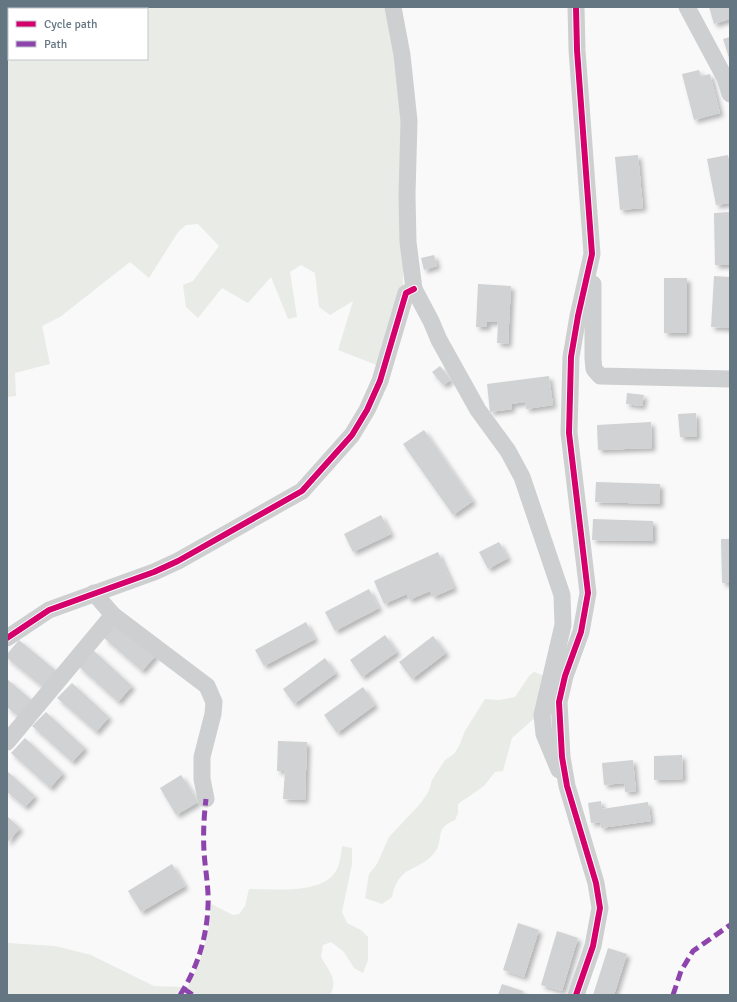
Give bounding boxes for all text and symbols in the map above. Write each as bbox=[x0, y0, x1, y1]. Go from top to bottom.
legend bbox=[8, 8, 148, 60]
text: Cycle path bbox=[44, 17, 97, 32]
text: Path bbox=[44, 37, 67, 52]

